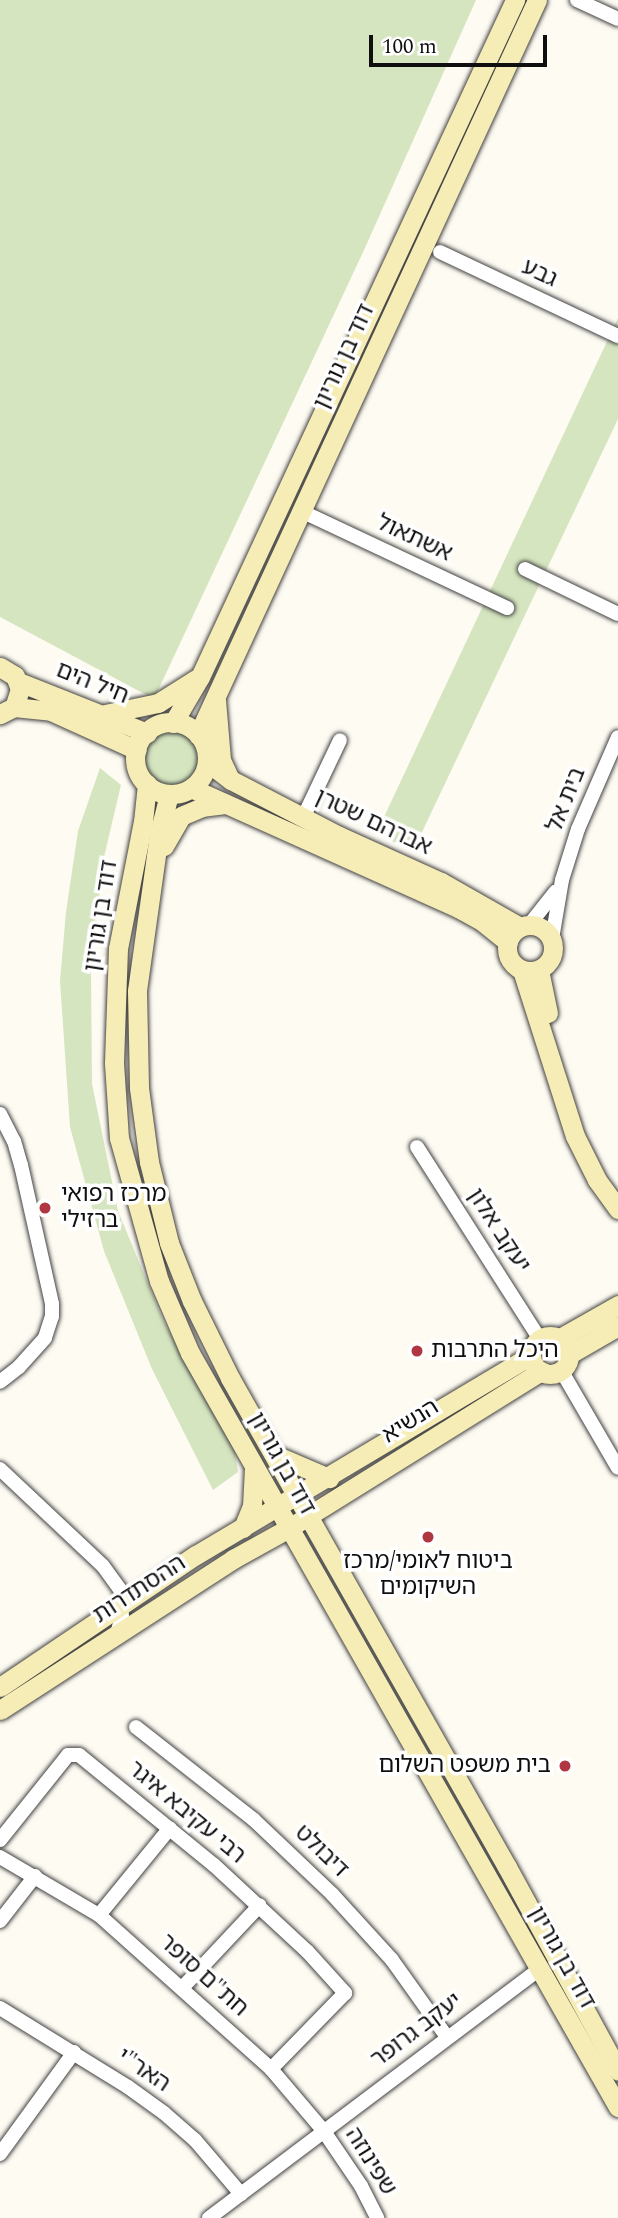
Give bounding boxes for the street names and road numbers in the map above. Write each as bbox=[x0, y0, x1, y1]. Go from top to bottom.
street label: גבע bbox=[517, 254, 561, 294]
street label: דוד בן גוריון bbox=[309, 300, 381, 414]
street label: אשתאול bbox=[372, 510, 456, 568]
street label: חיל הים bbox=[52, 657, 132, 711]
street label: בית אל bbox=[542, 764, 592, 836]
street label: אברהם שטרן bbox=[310, 784, 436, 862]
street label: דוד בן גוריון bbox=[80, 858, 124, 974]
street label: יעקב אלון bbox=[461, 1184, 535, 1278]
street label: הנשיא bbox=[378, 1394, 444, 1450]
street label: דוד בן גוריון bbox=[242, 1408, 320, 1520]
street label: ההסתדרות bbox=[89, 1550, 191, 1630]
street label: רבי עקיבא איגר bbox=[122, 1756, 250, 1870]
street label: דיבולט bbox=[288, 1820, 354, 1884]
street label: דוד בן גוריון bbox=[522, 1902, 600, 2014]
street label: חת"ם סופר bbox=[153, 1929, 253, 2023]
street label: יעקב גרופר bbox=[366, 1988, 468, 2074]
street label: האר"י bbox=[111, 2043, 175, 2099]
street label: שפינוזה bbox=[338, 2123, 402, 2201]

